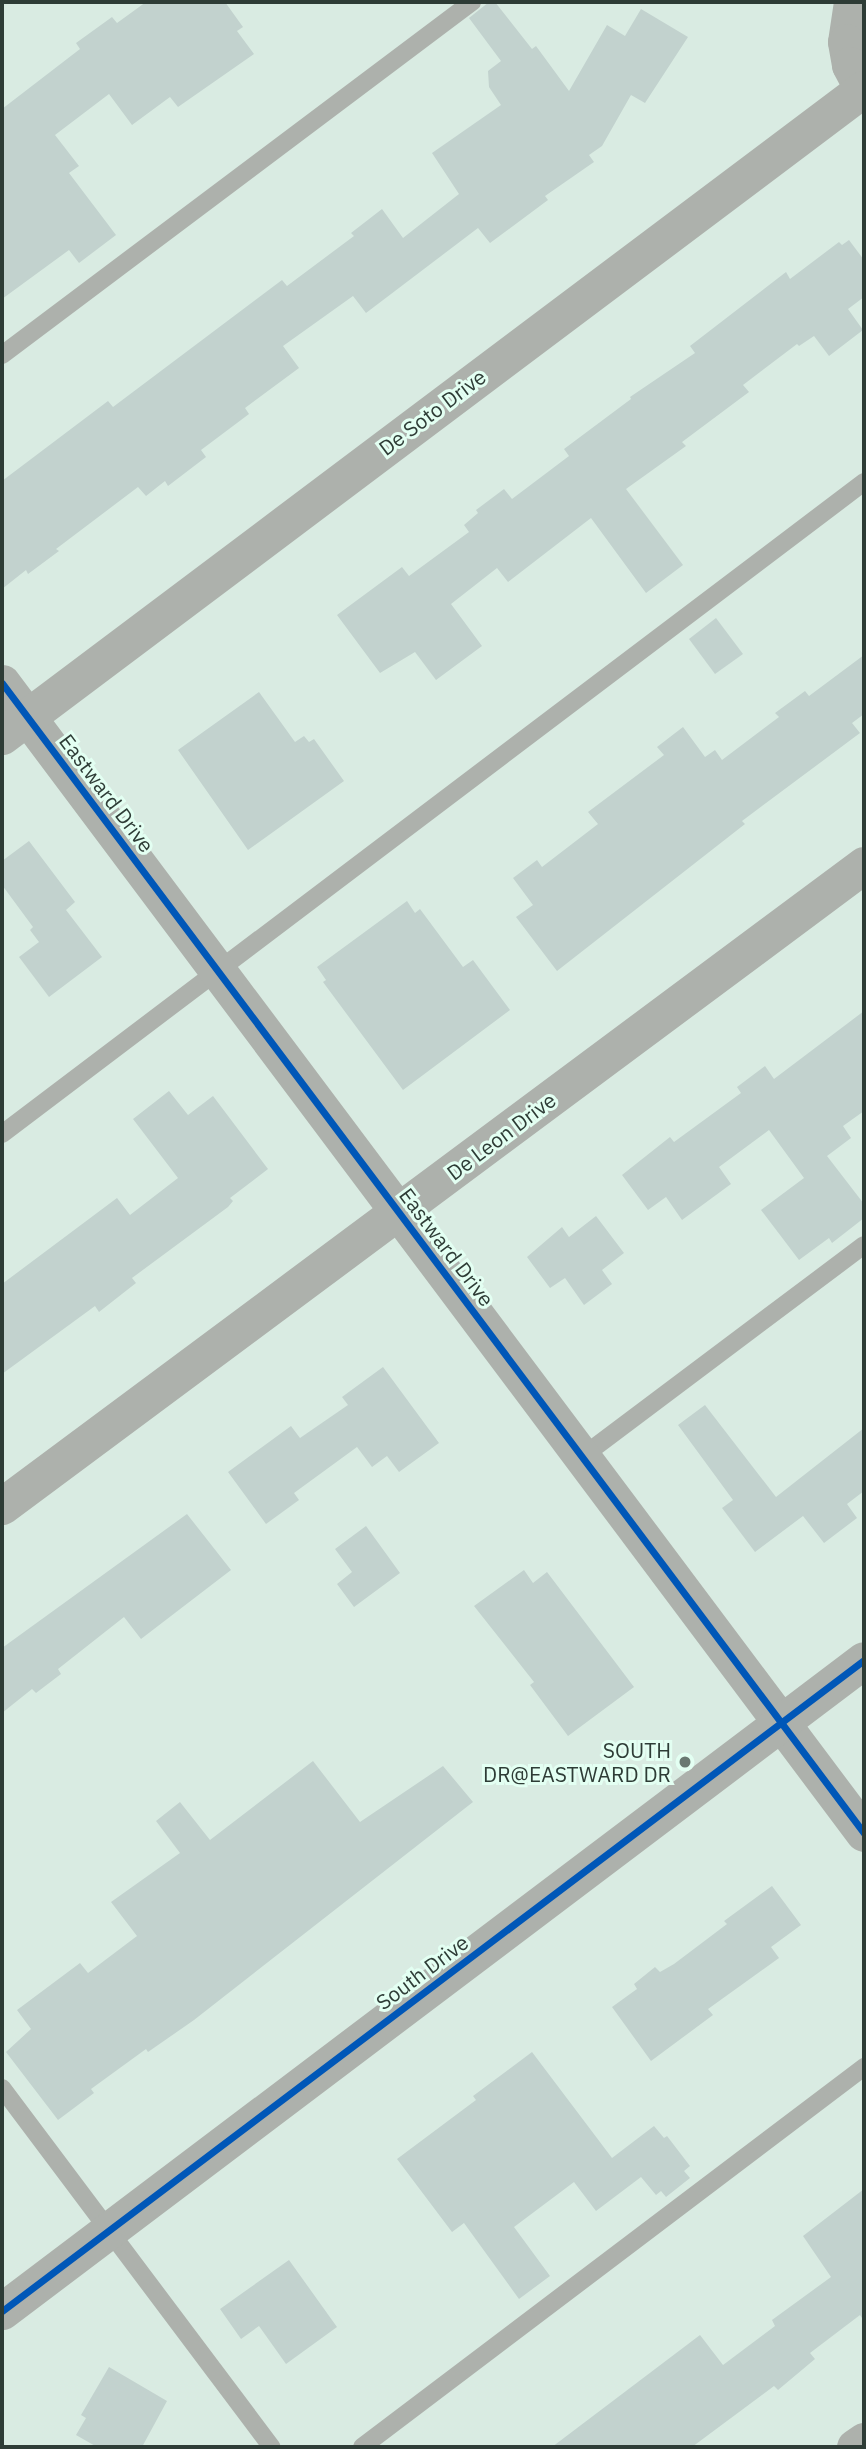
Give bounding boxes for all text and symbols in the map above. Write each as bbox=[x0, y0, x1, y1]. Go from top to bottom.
street label: De Soto Drive bbox=[374, 364, 490, 460]
street label: Eastward Drive bbox=[54, 729, 160, 857]
street label: De Leon Drive bbox=[442, 1087, 560, 1185]
street label: Eastward Drive bbox=[394, 1183, 500, 1311]
place label: SOUTH DR@EASTWARD DR bbox=[483, 1737, 671, 1787]
marker: SOUTH DR@EASTWARD DR bbox=[677, 1754, 693, 1770]
street label: South Drive bbox=[371, 1929, 473, 2015]

